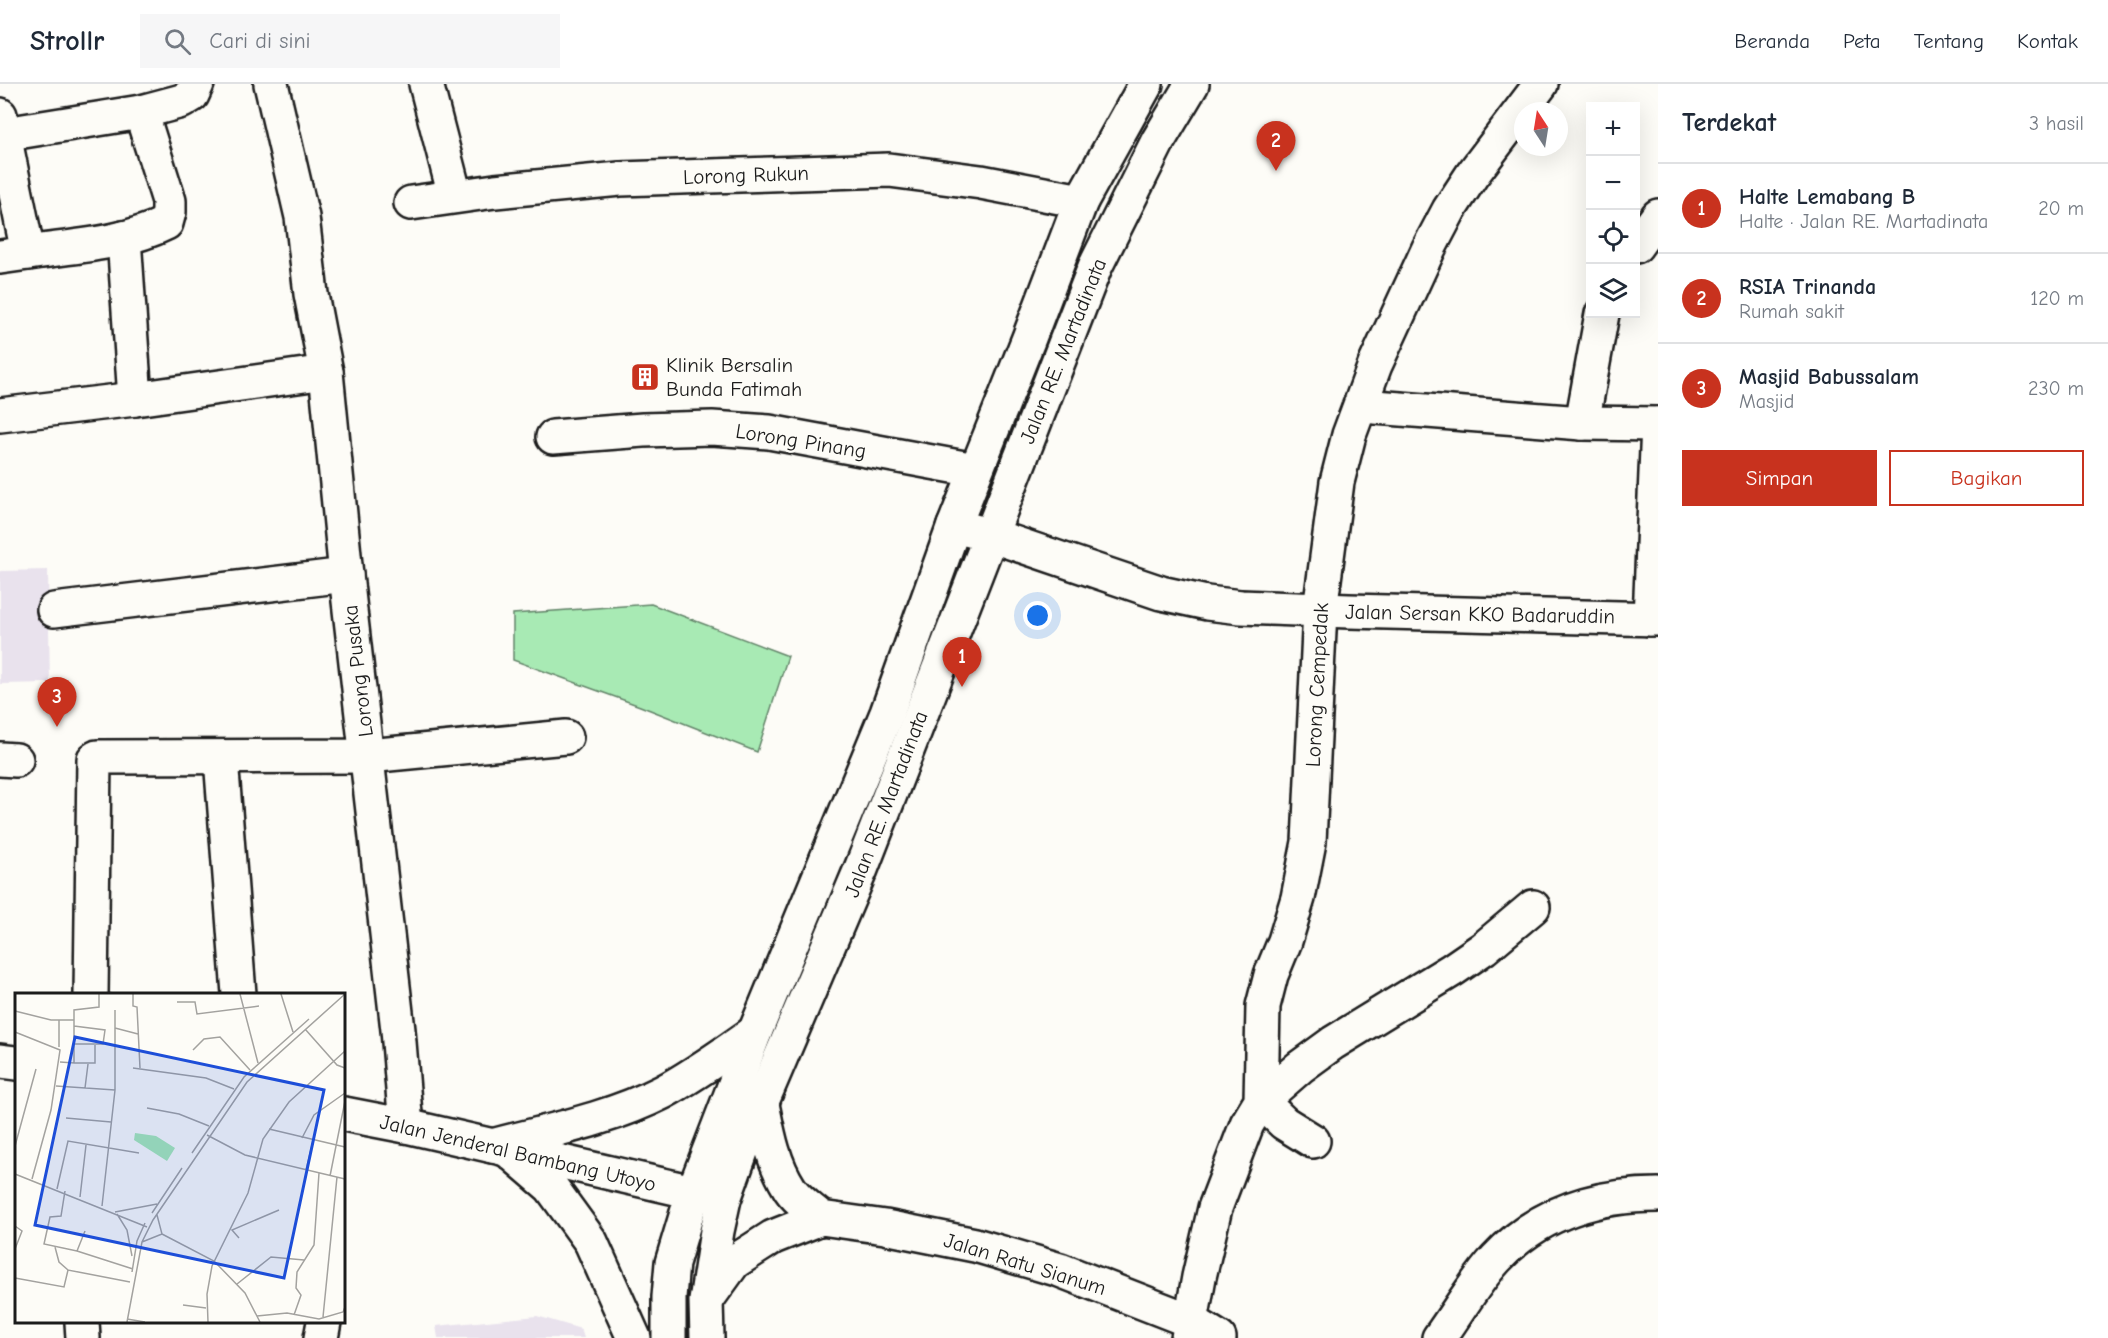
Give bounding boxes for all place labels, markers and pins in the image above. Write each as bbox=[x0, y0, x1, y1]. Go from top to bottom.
pin: 2 bbox=[1256, 122, 1296, 171]
place label: Klinik Bersalin Bunda Fatimah bbox=[666, 353, 802, 401]
building icon: Klinik Bersalin Bunda Fatimah bbox=[629, 361, 661, 393]
pin: 1 bbox=[942, 638, 982, 687]
pin: 3 bbox=[38, 678, 76, 727]

